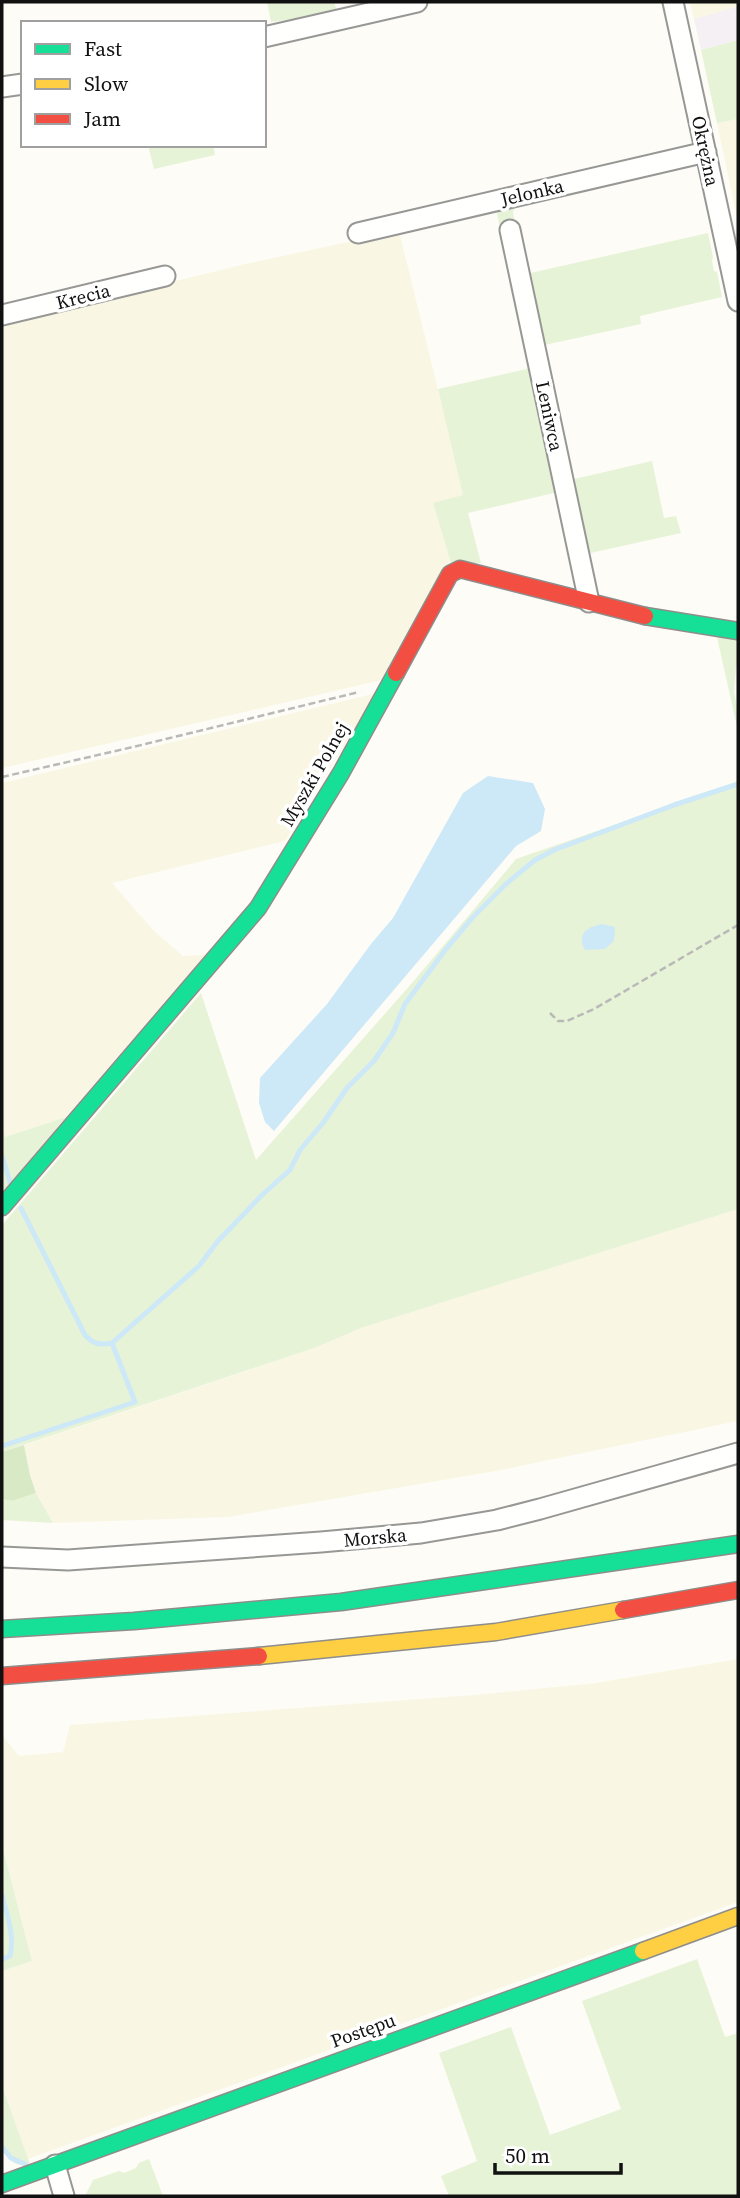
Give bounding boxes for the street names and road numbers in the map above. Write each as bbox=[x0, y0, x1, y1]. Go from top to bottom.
street label: Okrężna bbox=[686, 113, 726, 189]
street label: Jelonka bbox=[497, 172, 566, 212]
street label: Krecia bbox=[53, 277, 113, 315]
street label: Leniwca bbox=[530, 379, 570, 454]
street label: Myszki Polnej bbox=[274, 717, 354, 831]
street label: Morska bbox=[342, 1521, 408, 1553]
street label: Postępu bbox=[327, 2006, 399, 2054]

